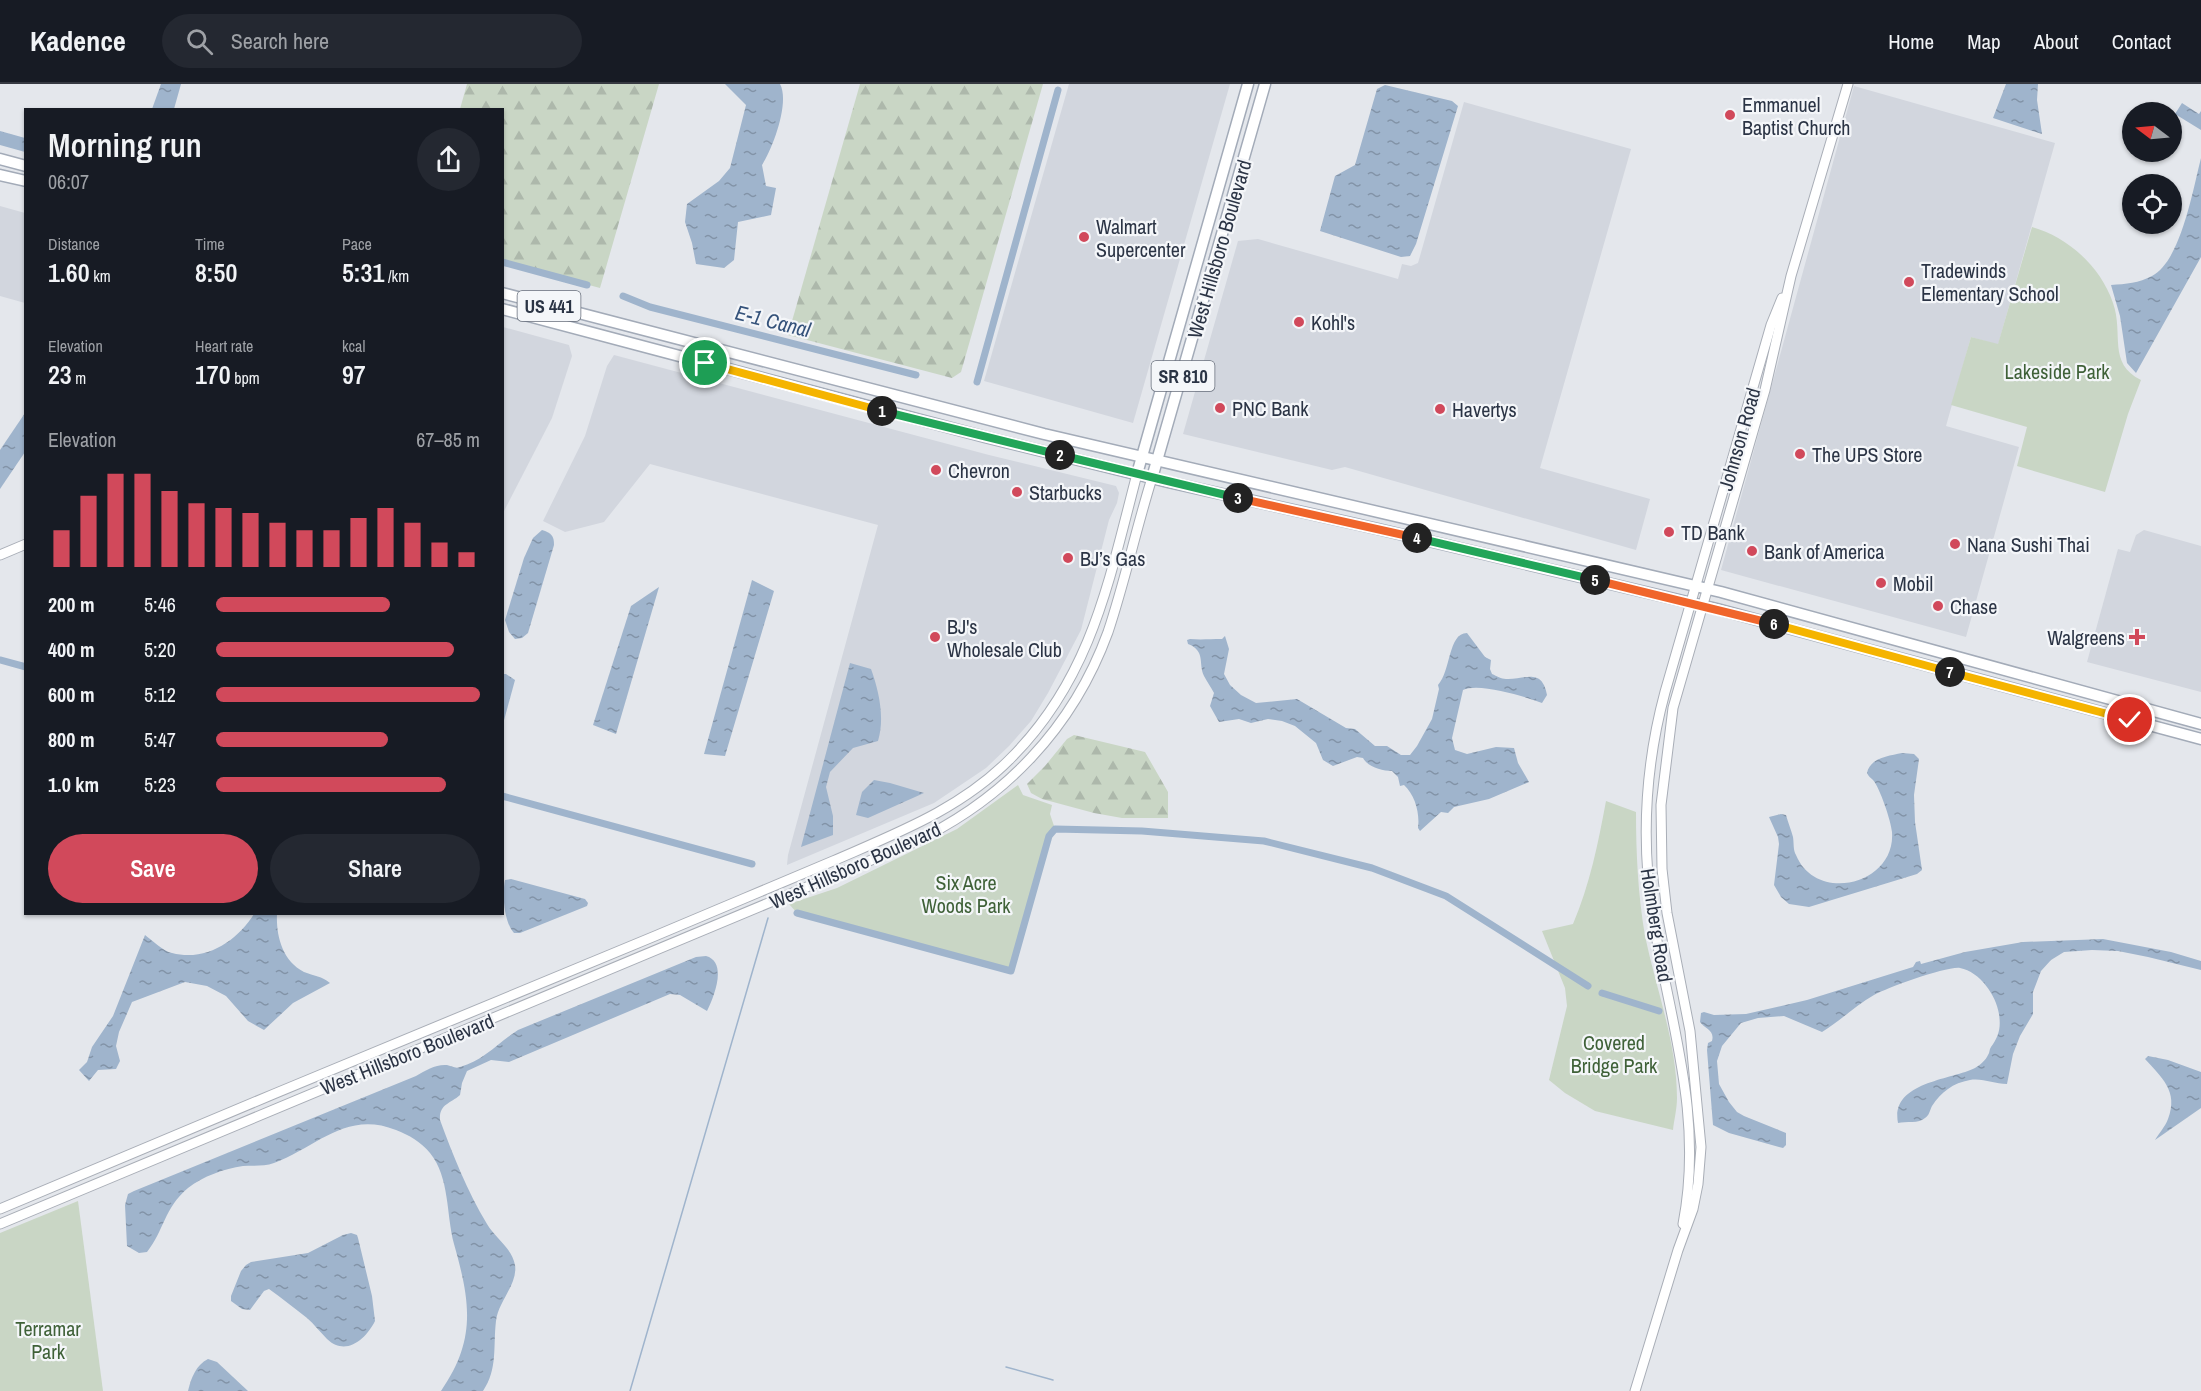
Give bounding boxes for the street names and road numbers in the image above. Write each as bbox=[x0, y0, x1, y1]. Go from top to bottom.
street label: West Hillsboro Boulevard bbox=[1181, 156, 1257, 342]
road number: US 441 bbox=[518, 291, 580, 321]
road number: SR 810 bbox=[1152, 361, 1214, 391]
street label: Johnson Road bbox=[1711, 384, 1767, 494]
street label: West Hillsboro Boulevard bbox=[765, 815, 945, 915]
street label: Holmberg Road bbox=[1635, 866, 1679, 984]
street label: West Hillsboro Boulevard bbox=[316, 1007, 498, 1101]

